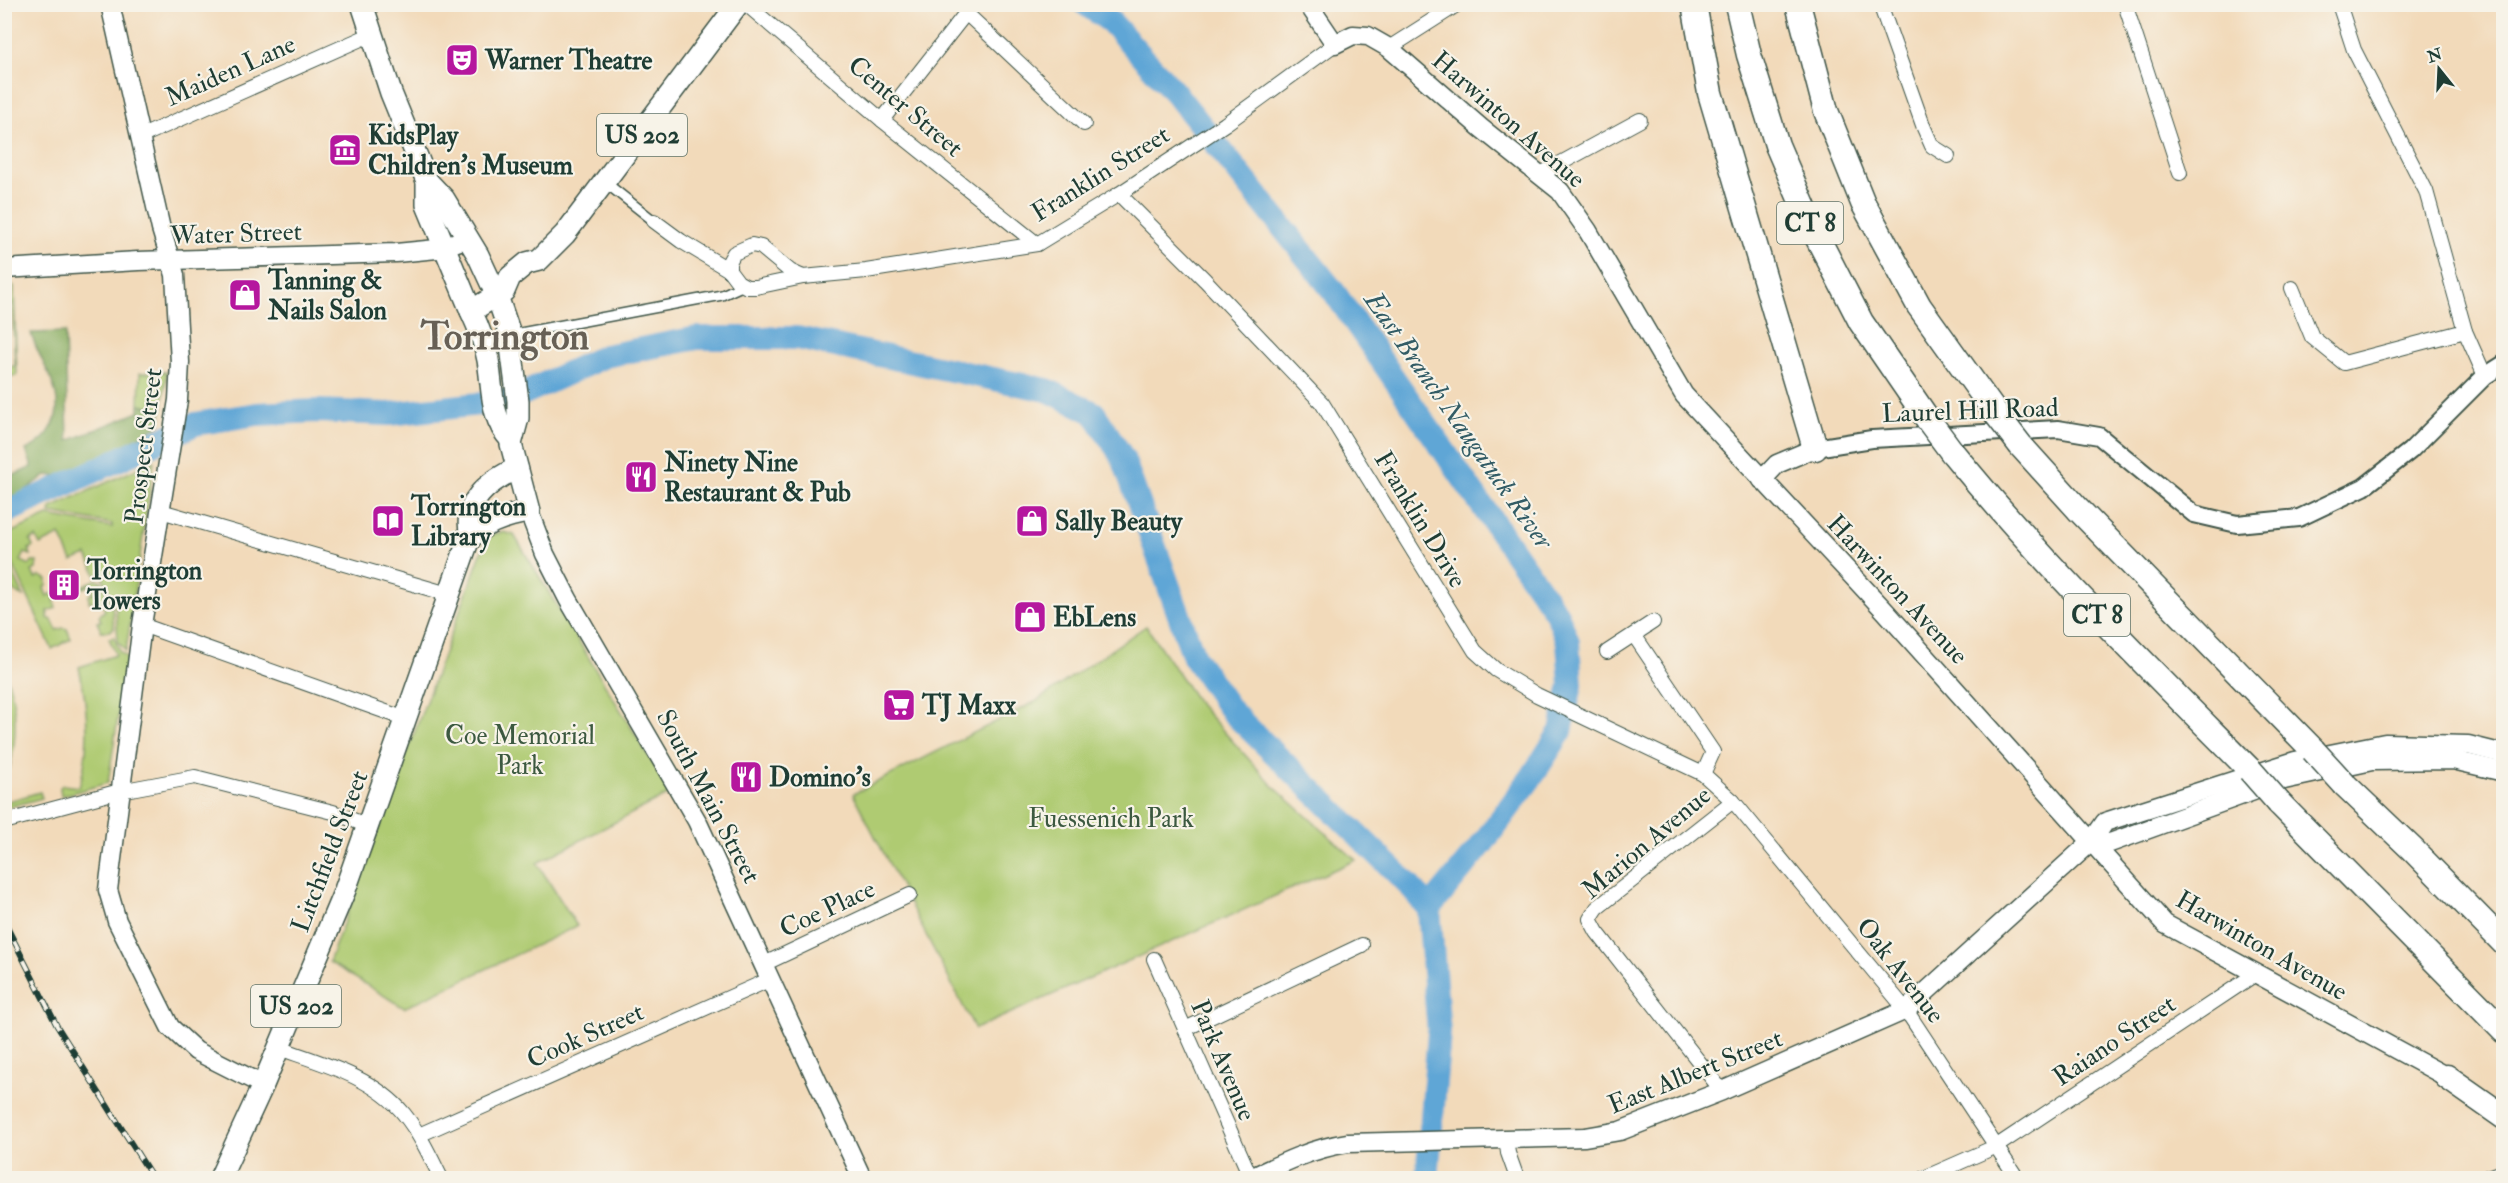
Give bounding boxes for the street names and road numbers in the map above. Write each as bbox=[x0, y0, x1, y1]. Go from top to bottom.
street label: Maiden Lane bbox=[160, 28, 300, 114]
street label: Harwinton Avenue bbox=[1425, 44, 1592, 195]
street label: Center Street bbox=[841, 49, 969, 164]
road number: US 202 bbox=[597, 114, 687, 156]
street label: Franklin Street bbox=[1025, 119, 1176, 229]
road number: CT 8 bbox=[1777, 202, 1843, 244]
street label: Water Street bbox=[169, 216, 303, 252]
street label: Prospect Street bbox=[119, 366, 170, 526]
street label: Laurel Hill Road bbox=[1881, 392, 2059, 430]
street label: Franklin Drive bbox=[1367, 445, 1474, 594]
street label: Harwinton Avenue bbox=[1820, 508, 1975, 671]
road number: CT 8 bbox=[2064, 594, 2130, 636]
street label: South Main Street bbox=[649, 704, 767, 889]
street label: Litchfield Street bbox=[284, 766, 375, 937]
street label: Marion Avenue bbox=[1576, 779, 1718, 906]
street label: Coe Place bbox=[775, 873, 880, 945]
street label: Harwinton Avenue bbox=[2170, 884, 2353, 1008]
street label: Oak Avenue bbox=[1849, 911, 1951, 1030]
road number: US 202 bbox=[251, 985, 341, 1027]
street label: Raiano Street bbox=[2047, 988, 2182, 1093]
street label: Park Avenue bbox=[1183, 995, 1263, 1126]
street label: Cook Street bbox=[522, 996, 649, 1076]
street label: East Albert Street bbox=[1604, 1022, 1787, 1121]

